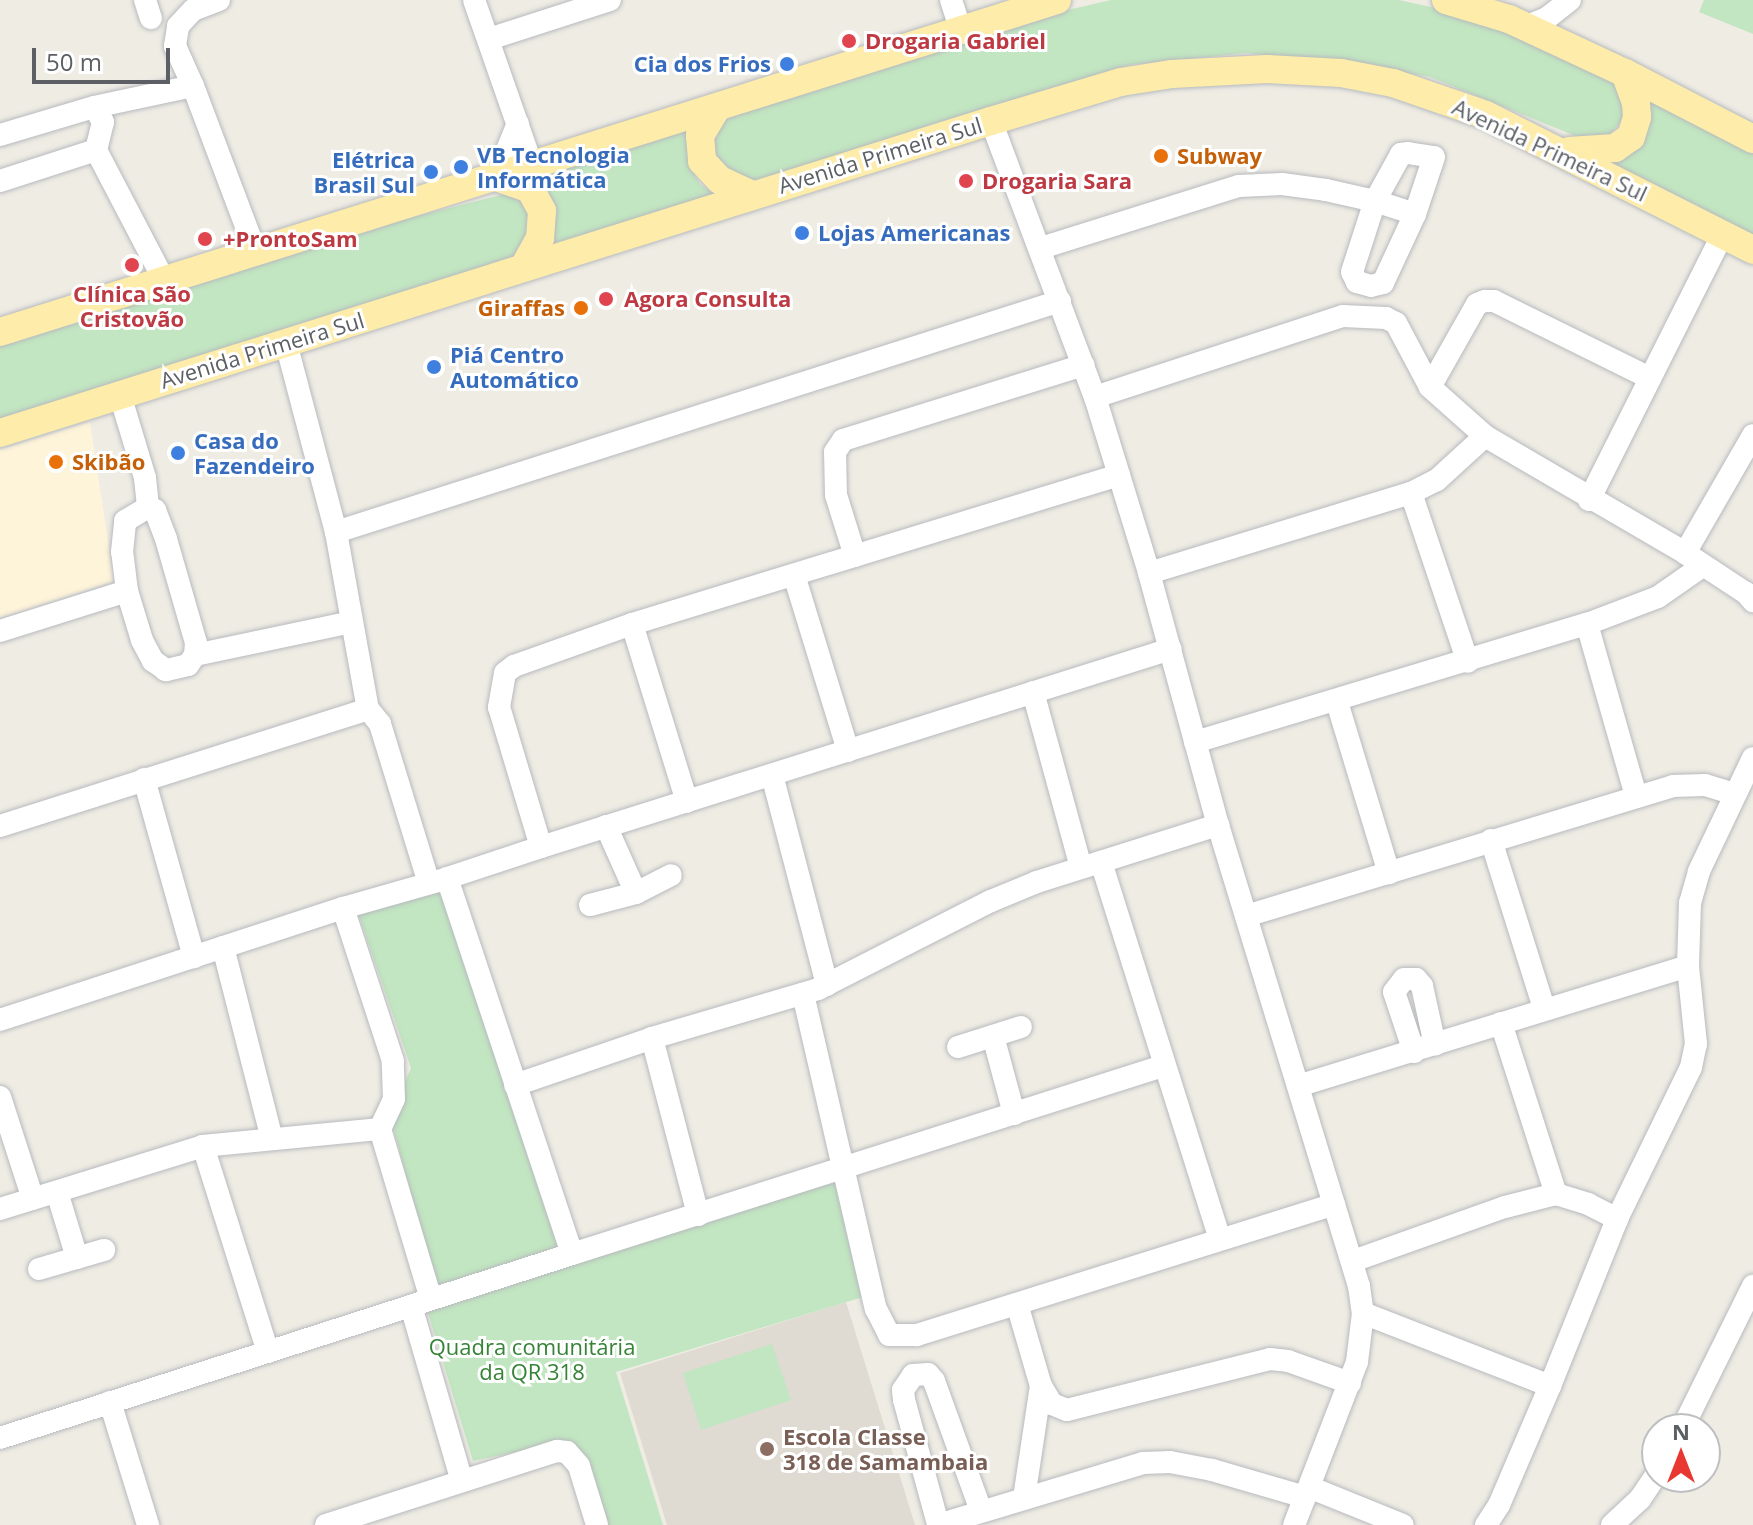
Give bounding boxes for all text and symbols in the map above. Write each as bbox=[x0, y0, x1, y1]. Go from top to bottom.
place label: Drogaria Gabriel bbox=[865, 28, 1046, 54]
scale bar bbox=[36, 32, 174, 82]
marker: Drogaria Gabriel bbox=[840, 32, 858, 50]
text: 50 m bbox=[46, 45, 102, 78]
place label: Cia dos Frios bbox=[634, 51, 771, 77]
marker: Cia dos Frios bbox=[778, 55, 796, 73]
street label: Avenida Primeira Sul bbox=[1448, 93, 1652, 207]
street label: Avenida Primeira Sul bbox=[775, 111, 985, 199]
place label: VB Tecnologia Informática bbox=[477, 141, 630, 192]
place label: Subway bbox=[1177, 143, 1262, 169]
place label: Elétrica Brasil Sul bbox=[314, 146, 415, 198]
marker: Subway bbox=[1152, 147, 1170, 165]
marker: VB Tecnologia Informática bbox=[452, 158, 470, 176]
marker: Elétrica Brasil Sul bbox=[422, 163, 440, 181]
place label: Drogaria Sara bbox=[982, 168, 1132, 194]
marker: Drogaria Sara bbox=[957, 172, 975, 190]
place label: Lojas Americanas bbox=[818, 220, 1010, 246]
marker: Lojas Americanas bbox=[793, 224, 811, 242]
place label: +ProntoSam bbox=[223, 226, 358, 252]
marker: +ProntoSam bbox=[194, 228, 216, 250]
marker: Clínica São Cristovão bbox=[121, 254, 143, 276]
place label: Clínica São Cristovão bbox=[73, 280, 191, 332]
place label: Agora Consulta bbox=[624, 286, 791, 312]
marker: Agora Consulta bbox=[595, 288, 617, 310]
place label: Giraffas bbox=[478, 295, 565, 321]
marker: Giraffas bbox=[572, 299, 590, 317]
street label: Avenida Primeira Sul bbox=[157, 306, 367, 394]
place label: Piá Centro Automático bbox=[450, 341, 579, 392]
marker: Piá Centro Automático bbox=[425, 358, 443, 376]
place label: Casa do Fazendeiro bbox=[194, 427, 315, 478]
marker: Casa do Fazendeiro bbox=[169, 444, 187, 462]
place label: Skibão bbox=[72, 449, 145, 475]
marker: Skibão bbox=[47, 453, 65, 471]
park label: Quadra comunitária da QR 318 bbox=[429, 1333, 635, 1384]
north arrow bbox=[1641, 1413, 1721, 1493]
text: N bbox=[1672, 1416, 1690, 1446]
place label: Escola Classe 318 de Samambaia bbox=[783, 1423, 988, 1474]
marker: Escola Classe 318 de Samambaia bbox=[758, 1440, 776, 1458]

